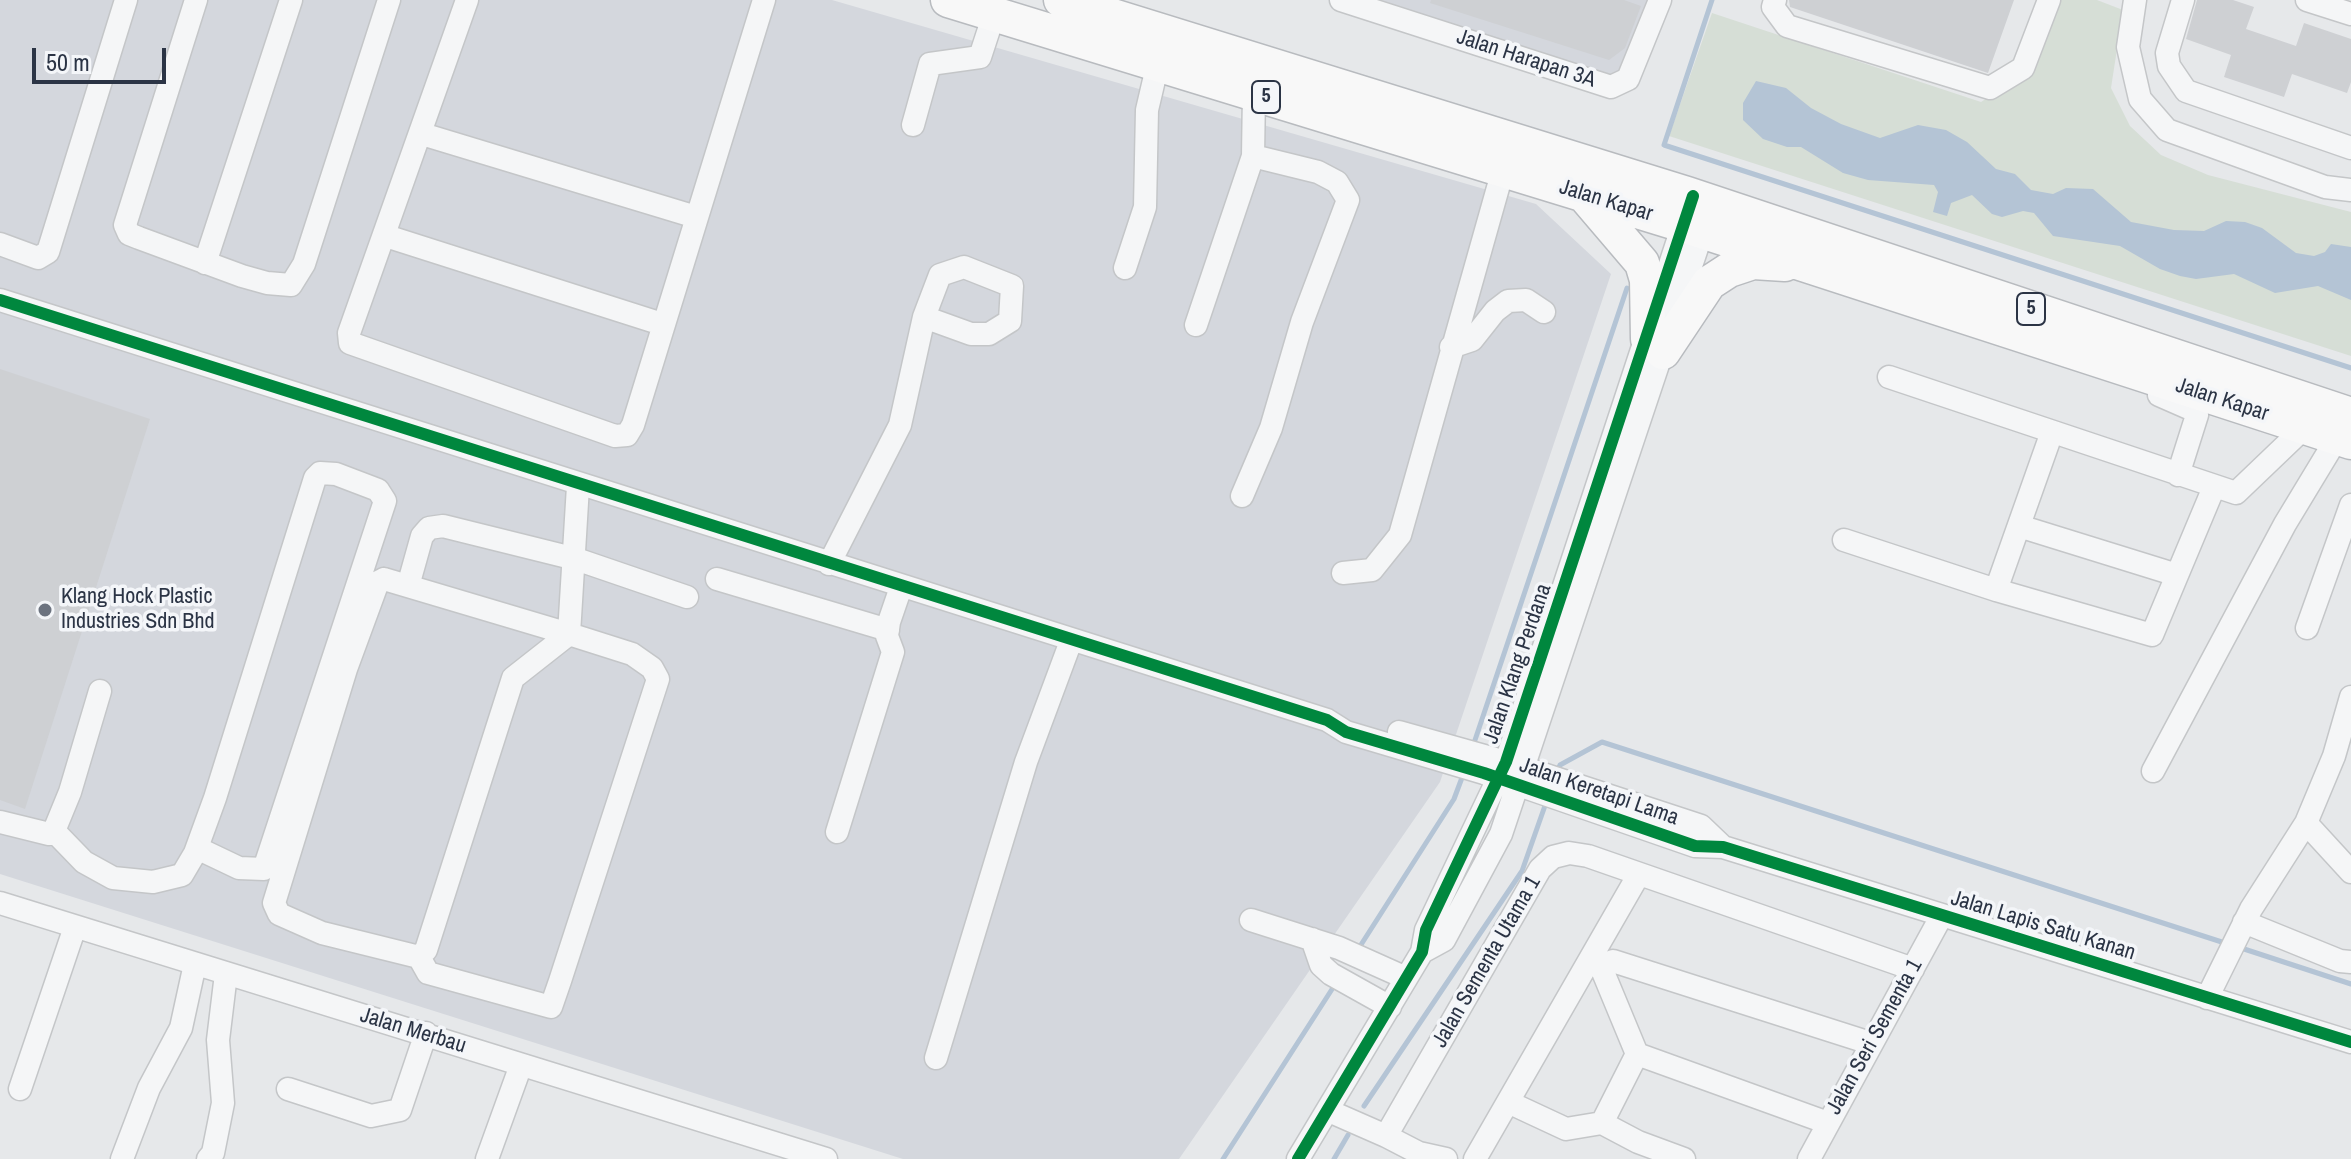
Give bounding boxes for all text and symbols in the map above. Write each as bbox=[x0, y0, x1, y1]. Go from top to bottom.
street label: Jalan Harapan 3A bbox=[1453, 24, 1599, 94]
scale bar bbox=[36, 32, 170, 82]
text: 50 m bbox=[46, 46, 90, 78]
road number: 5 bbox=[1252, 81, 1280, 113]
street label: Jalan Kapar bbox=[1556, 174, 1656, 228]
road number: 5 bbox=[2017, 293, 2045, 325]
street label: Jalan Kapar bbox=[2172, 373, 2272, 427]
street label: Jalan Klang Perdana bbox=[1478, 581, 1558, 747]
place label: Klang Hock Plastic Industries Sdn Bhd bbox=[61, 584, 214, 636]
marker: Klang Hock Plastic Industries Sdn Bhd bbox=[36, 601, 54, 619]
street label: Jalan Keretapi Lama bbox=[1516, 752, 1682, 832]
street label: Jalan Sementa Utama 1 bbox=[1427, 872, 1547, 1052]
street label: Jalan Lapis Satu Kanan bbox=[1948, 885, 2138, 967]
street label: Jalan Seri Sementa 1 bbox=[1821, 955, 1929, 1119]
street label: Jalan Merbau bbox=[357, 1002, 469, 1060]

